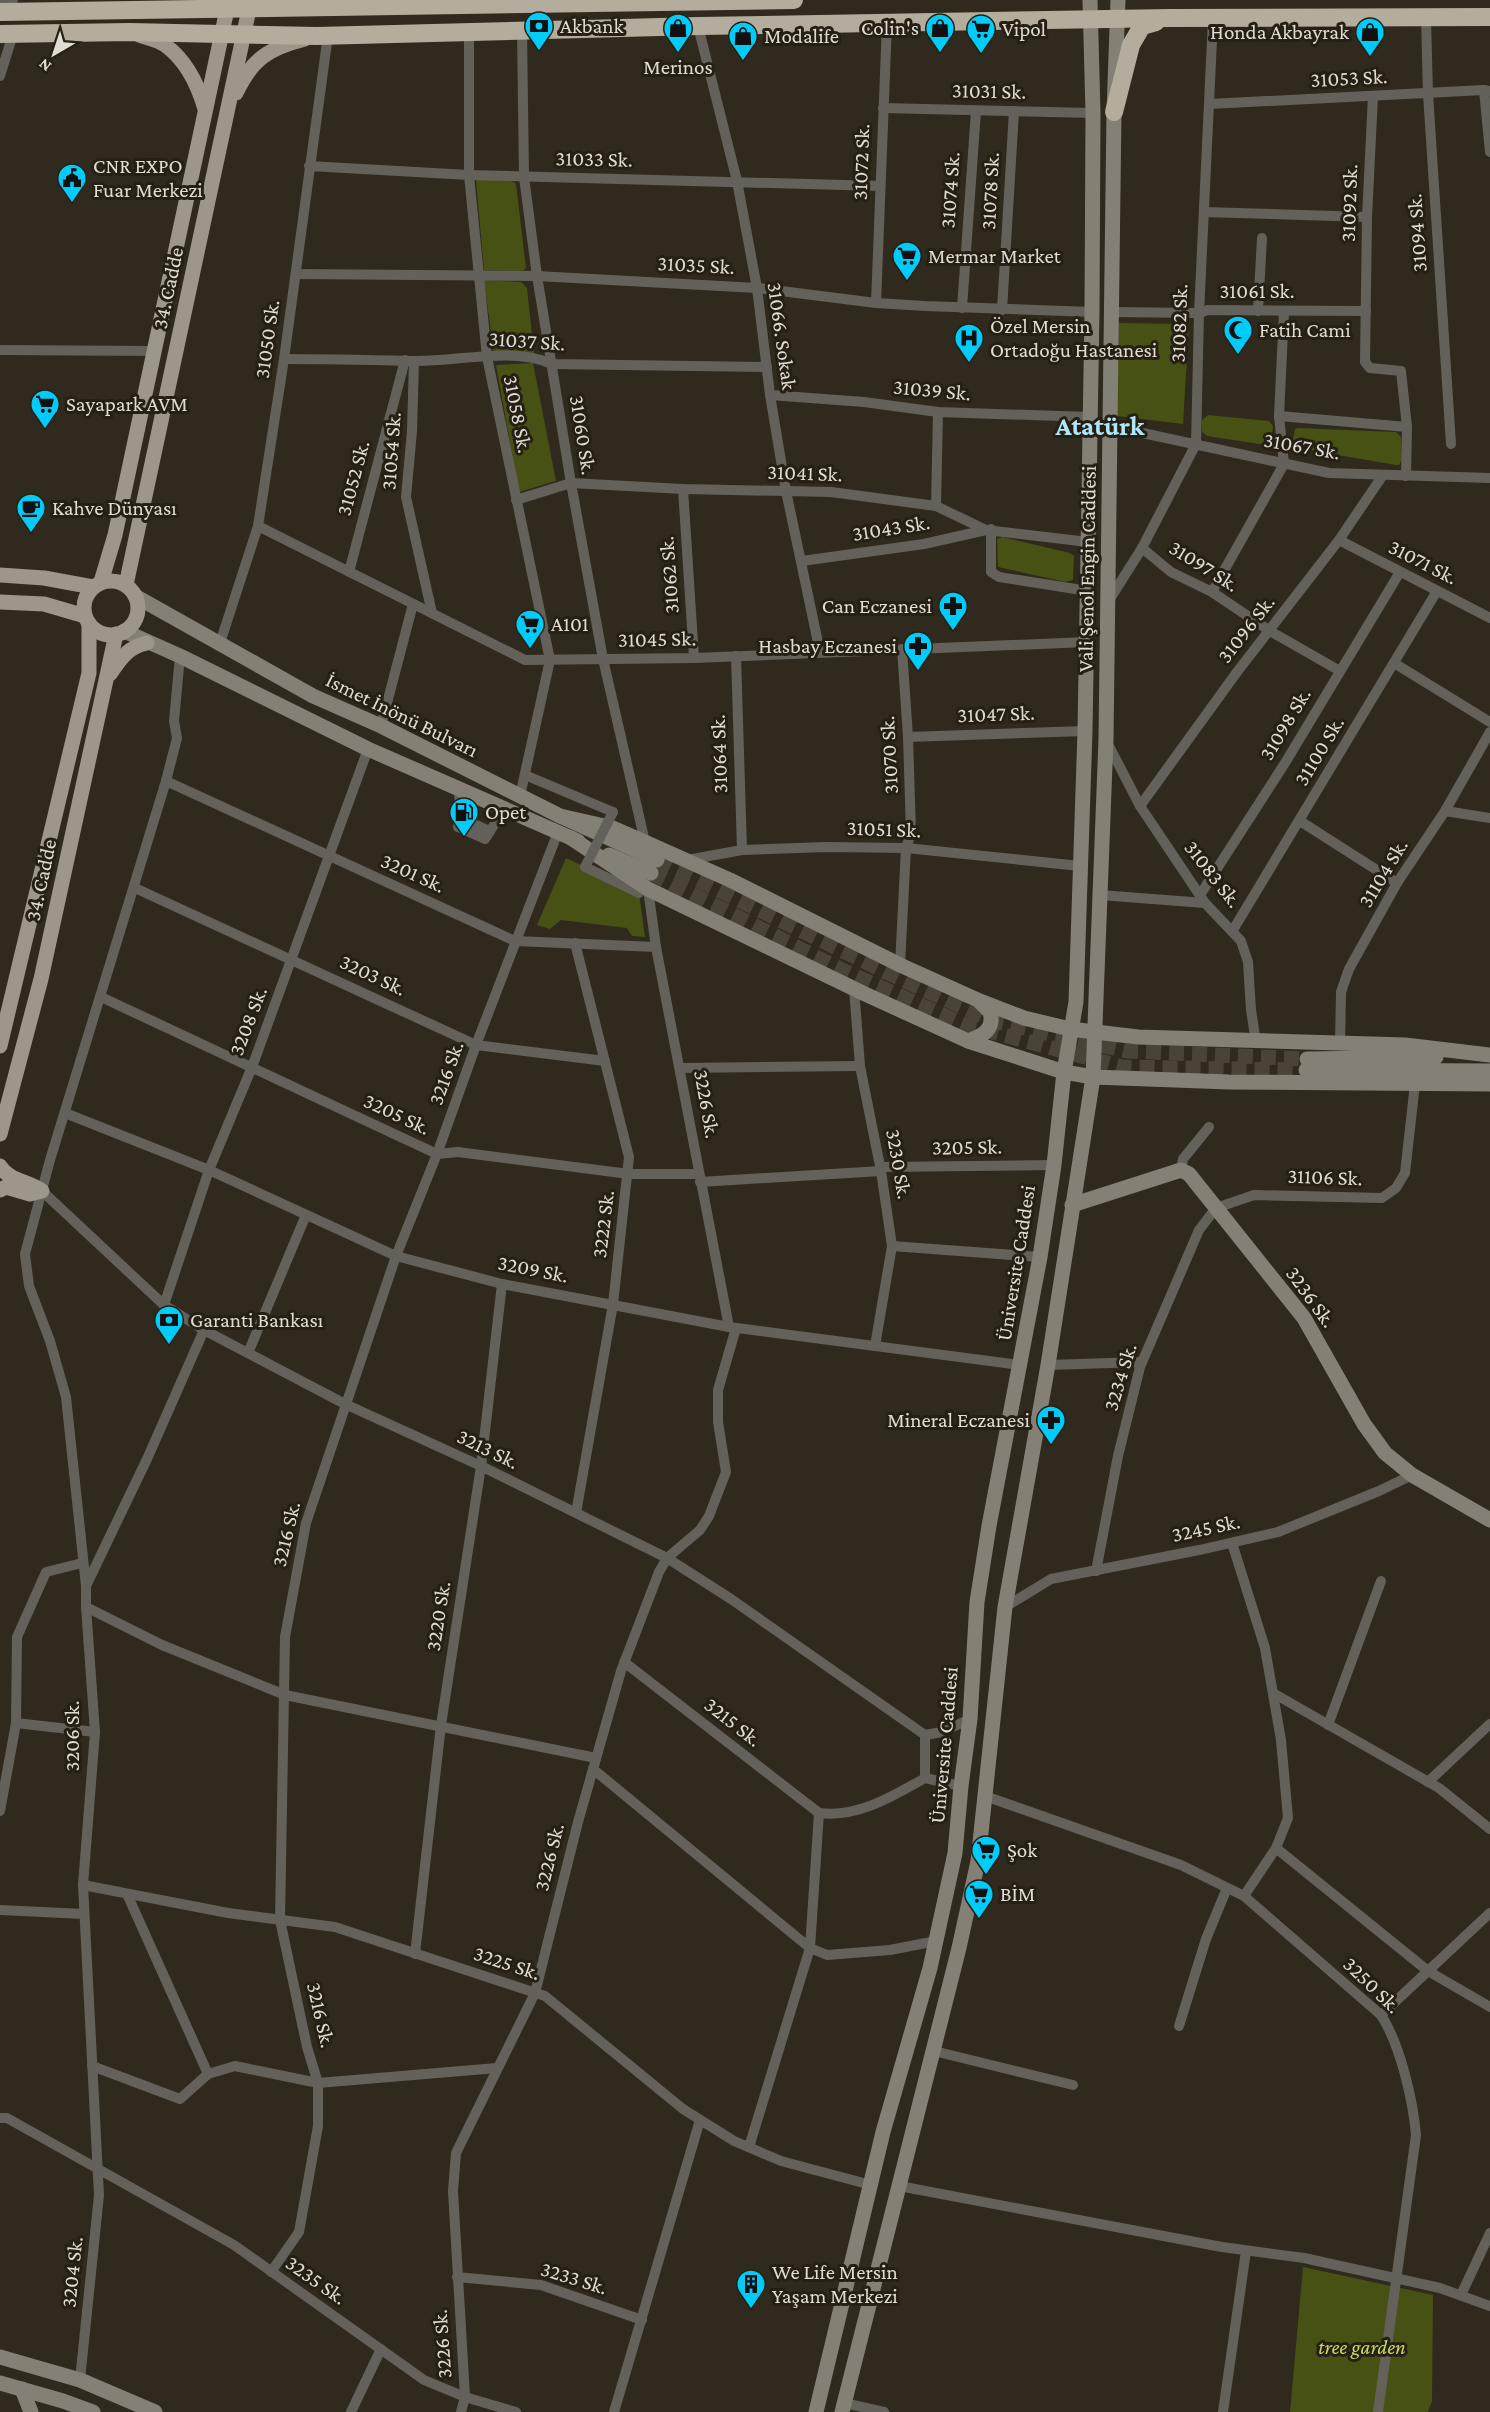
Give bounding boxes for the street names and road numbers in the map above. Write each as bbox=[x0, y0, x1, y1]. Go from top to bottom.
street label: 31053 Sk. bbox=[1310, 64, 1388, 92]
street label: 31031 Sk. bbox=[952, 78, 1026, 104]
street label: 31072 Sk. bbox=[848, 123, 874, 201]
street label: 31033 Sk. bbox=[555, 146, 633, 172]
street label: 31074 Sk. bbox=[935, 151, 965, 229]
street label: 31078 Sk. bbox=[976, 151, 1004, 231]
street label: 31092 Sk. bbox=[1336, 164, 1362, 242]
street label: 31094 Sk. bbox=[1402, 193, 1432, 273]
street label: 34. Cadde bbox=[148, 245, 188, 331]
street label: 31035 Sk. bbox=[657, 251, 735, 279]
street label: 31061 Sk. bbox=[1219, 279, 1295, 303]
street label: 31066. Sokak bbox=[763, 281, 801, 391]
street label: 31082 Sk. bbox=[1166, 283, 1192, 363]
street label: 31050 Sk. bbox=[250, 298, 284, 380]
street label: 31037 Sk. bbox=[488, 326, 566, 356]
street label: 31058 Sk. bbox=[499, 373, 537, 455]
street label: 31039 Sk. bbox=[892, 375, 972, 405]
street label: 31060 Sk. bbox=[565, 394, 601, 476]
street label: 31054 Sk. bbox=[376, 411, 406, 491]
street label: 31067 Sk. bbox=[1262, 427, 1342, 465]
street label: 31052 Sk. bbox=[331, 438, 375, 518]
street label: 31041 Sk. bbox=[767, 460, 843, 486]
street label: Vali Şenol Engin Caddesi bbox=[1073, 465, 1101, 672]
street label: 31043 Sk. bbox=[851, 510, 931, 546]
street label: 31062 Sk. bbox=[654, 535, 684, 615]
street label: 31097 Sk. bbox=[1165, 535, 1243, 597]
street label: 31071 Sk. bbox=[1385, 535, 1461, 589]
street label: 31096 Sk. bbox=[1212, 591, 1280, 667]
street label: 31045 Sk. bbox=[618, 626, 696, 652]
street label: İsmet İnönü Bulvarı bbox=[322, 668, 482, 762]
street label: 31098 Sk. bbox=[1254, 684, 1316, 764]
street label: 31047 Sk. bbox=[957, 701, 1035, 727]
street label: 31100 Sk. bbox=[1289, 712, 1349, 790]
street label: 31064 Sk. bbox=[706, 714, 732, 794]
street label: 31070 Sk. bbox=[875, 715, 903, 795]
street label: 31051 Sk. bbox=[846, 816, 922, 842]
street label: 31104 Sk. bbox=[1353, 835, 1413, 911]
street label: 31083 Sk. bbox=[1179, 836, 1247, 912]
street label: 34. Cadde bbox=[21, 837, 61, 923]
street label: 3201 Sk. bbox=[377, 848, 449, 898]
street label: 3203 Sk. bbox=[336, 949, 410, 1001]
street label: 3208 Sk. bbox=[224, 983, 272, 1059]
street label: 3216 Sk. bbox=[423, 1038, 469, 1108]
street label: 3226 Sk. bbox=[689, 1068, 725, 1140]
street label: 3205 Sk. bbox=[360, 1088, 434, 1140]
street label: 3230 Sk. bbox=[881, 1127, 917, 1201]
street label: 3205 Sk. bbox=[932, 1134, 1002, 1160]
street label: 31106 Sk. bbox=[1287, 1164, 1363, 1190]
street label: Üniversite Caddesi bbox=[992, 1183, 1040, 1343]
street label: 3222 Sk. bbox=[587, 1189, 619, 1259]
street label: 3209 Sk. bbox=[496, 1250, 570, 1288]
street label: 3236 Sk. bbox=[1281, 1262, 1341, 1332]
street label: 3234 Sk. bbox=[1098, 1340, 1142, 1414]
street label: 3213 Sk. bbox=[453, 1424, 523, 1474]
street label: 3216 Sk. bbox=[267, 1499, 305, 1569]
street label: 3245 Sk. bbox=[1170, 1509, 1242, 1547]
street label: 3220 Sk. bbox=[421, 1579, 455, 1653]
street label: Üniversite Caddesi bbox=[925, 1665, 963, 1824]
street label: 3215 Sk. bbox=[700, 1692, 766, 1752]
street label: 3206 Sk. bbox=[60, 1700, 84, 1772]
street label: 3226 Sk. bbox=[529, 1821, 569, 1893]
street label: 3225 Sk. bbox=[471, 1941, 543, 1985]
street label: 3250 Sk. bbox=[1338, 1952, 1406, 2018]
street label: 3216 Sk. bbox=[302, 1980, 340, 2050]
street label: 3204 Sk. bbox=[56, 2235, 88, 2309]
street label: 3235 Sk. bbox=[281, 2251, 351, 2309]
street label: 3233 Sk. bbox=[538, 2257, 610, 2299]
street label: 3226 Sk. bbox=[428, 2309, 456, 2379]

